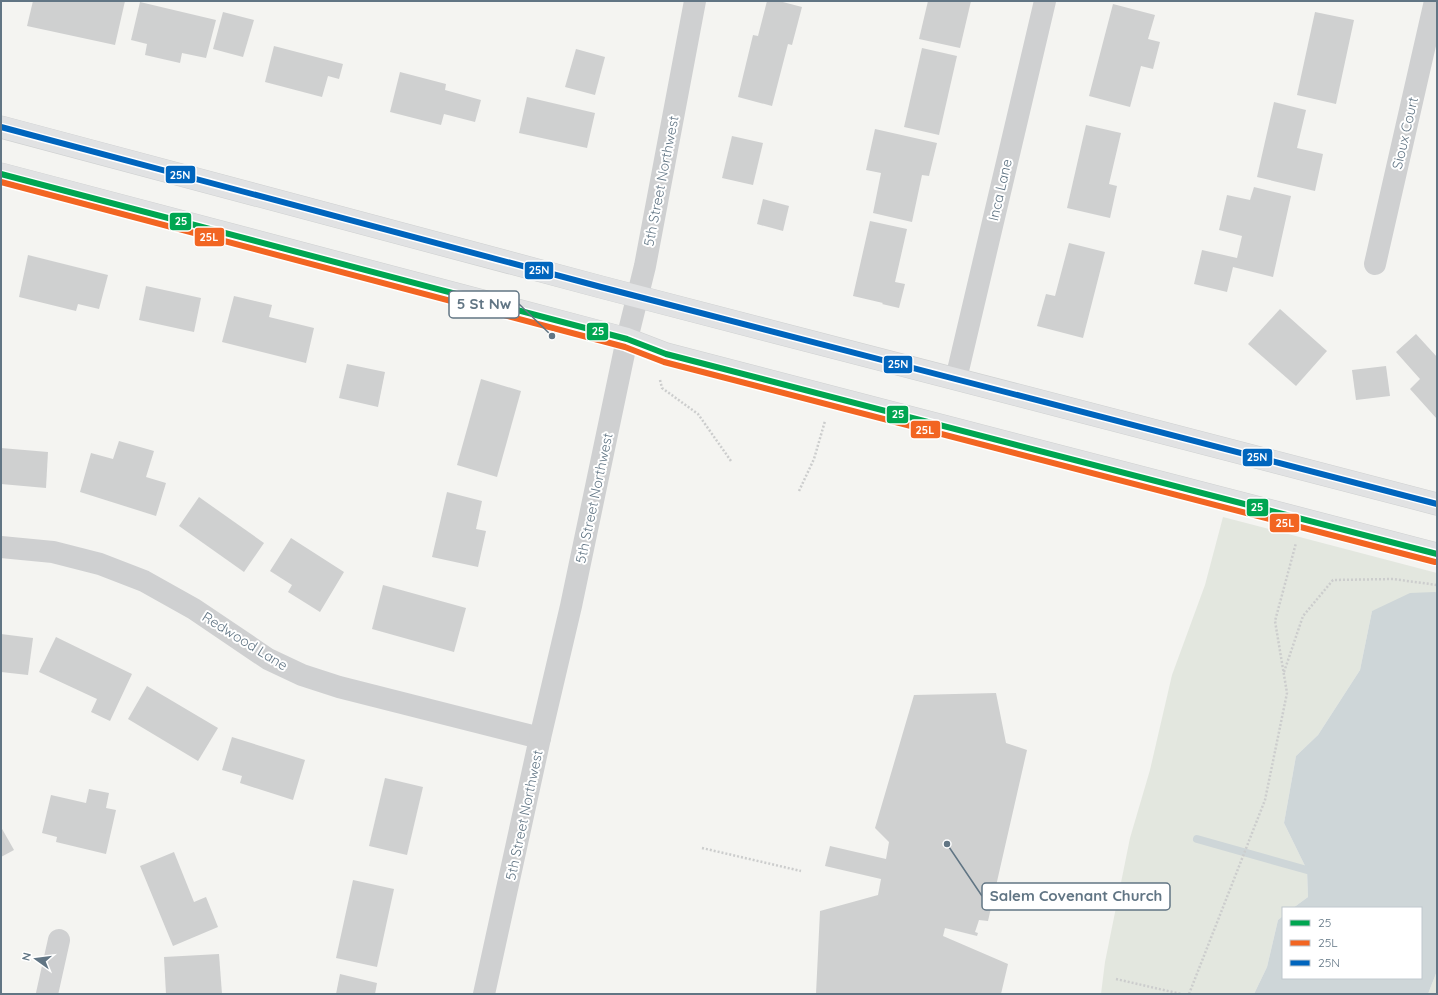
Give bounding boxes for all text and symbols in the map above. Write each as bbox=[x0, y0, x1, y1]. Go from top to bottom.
street label: Sioux Court bbox=[1388, 95, 1422, 171]
street label: 5th Street Northwest bbox=[640, 114, 683, 248]
street label: Inca Lane bbox=[984, 157, 1016, 223]
line badge: 25N bbox=[165, 165, 196, 184]
text: 25N bbox=[170, 168, 190, 182]
line badge: 25 bbox=[169, 212, 192, 231]
text: 25 bbox=[175, 214, 187, 228]
line badge: 25L bbox=[194, 227, 225, 247]
text: 25L bbox=[200, 230, 218, 244]
line badge: 25N bbox=[524, 261, 554, 280]
text: 25N bbox=[529, 263, 549, 277]
callout: 5 St Nw bbox=[449, 291, 519, 318]
text: 5 St Nw bbox=[457, 294, 512, 313]
line badge: 25 bbox=[586, 322, 609, 341]
text: 25 bbox=[592, 324, 604, 338]
line badge: 25N bbox=[883, 355, 913, 374]
text: 25N bbox=[888, 357, 908, 371]
line badge: 25 bbox=[886, 405, 909, 424]
text: 25 bbox=[892, 407, 904, 421]
line badge: 25L bbox=[910, 420, 941, 439]
text: 25L bbox=[916, 423, 934, 437]
street label: 5th Street Northwest bbox=[571, 431, 617, 565]
line badge: 25N bbox=[1242, 448, 1273, 467]
text: 25N bbox=[1247, 450, 1267, 464]
line badge: 25 bbox=[1246, 498, 1269, 517]
text: 25 bbox=[1251, 500, 1263, 514]
line badge: 25L bbox=[1269, 513, 1300, 533]
text: 25L bbox=[1276, 516, 1294, 530]
street label: Redwood Lane bbox=[199, 608, 291, 674]
street label: 5th Street Northwest bbox=[501, 748, 547, 882]
callout: Salem Covenant Church bbox=[982, 883, 1170, 910]
text: Salem Covenant Church bbox=[990, 886, 1162, 905]
legend bbox=[1282, 907, 1422, 979]
text: 25 bbox=[1318, 915, 1331, 930]
text: 25L bbox=[1318, 935, 1338, 950]
north arrow bbox=[16, 939, 56, 979]
text: N bbox=[19, 951, 34, 962]
text: 25N bbox=[1318, 955, 1340, 970]

